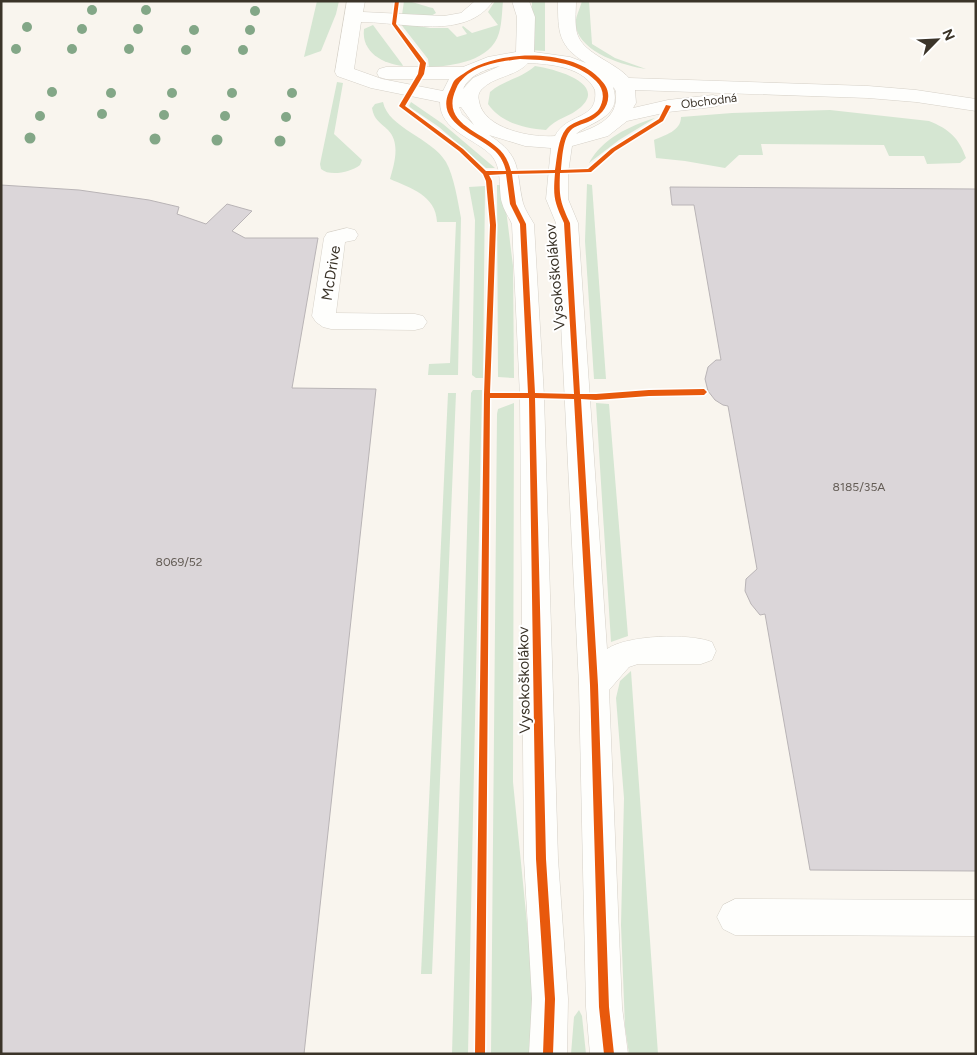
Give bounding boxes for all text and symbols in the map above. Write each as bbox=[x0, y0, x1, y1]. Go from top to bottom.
north arrow bbox=[912, 15, 962, 65]
text: N bbox=[938, 27, 958, 43]
street label: Obchodná bbox=[680, 91, 738, 111]
street label: Vysokoškolákov bbox=[541, 223, 569, 331]
street label: McDrive bbox=[318, 244, 344, 302]
house number: 8185/35A bbox=[833, 480, 885, 494]
house number: 8069/52 bbox=[156, 555, 202, 569]
street label: Vysokoškolákov bbox=[514, 626, 534, 734]

